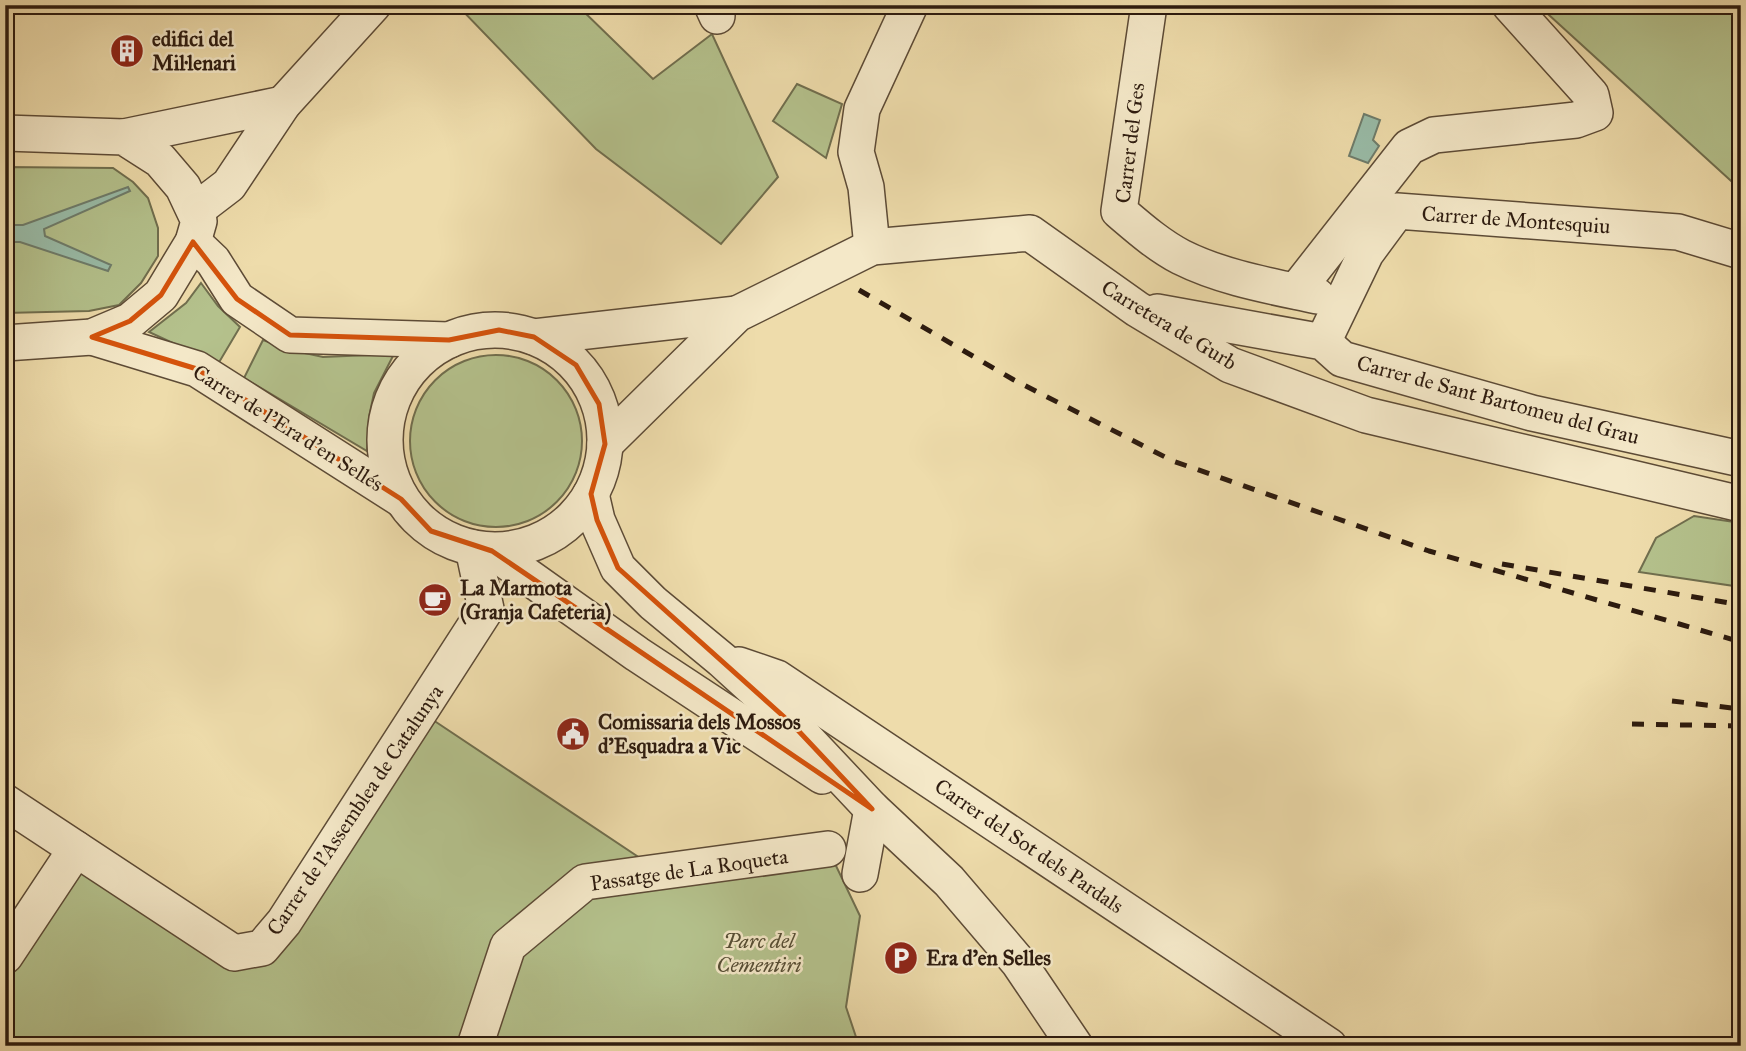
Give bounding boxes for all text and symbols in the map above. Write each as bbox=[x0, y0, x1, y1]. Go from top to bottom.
place label: edifici del Mil·lenari bbox=[152, 26, 236, 76]
building icon: edifici del Mil·lenari bbox=[108, 32, 146, 70]
street label: Carrer del Ges bbox=[1110, 81, 1150, 205]
street label: Carrer de Montesquiu bbox=[1421, 200, 1611, 240]
street label: Carretera de Gurb bbox=[1097, 274, 1241, 376]
street label: Carrer de Sant Bartomeu del Grau bbox=[1354, 350, 1642, 450]
street label: Carrer de l'Era d'en Sellés bbox=[188, 359, 388, 497]
place label: La Marmota (Granja Cafeteria) bbox=[460, 575, 611, 625]
cafe icon: La Marmota (Granja Cafeteria) bbox=[416, 581, 454, 619]
street label: Carrer de l'Assemblea de Catalunya bbox=[261, 680, 449, 940]
place label: Comissaria dels Mossos d'Esquadra a Vic bbox=[598, 709, 801, 759]
public building icon: Comissaria dels Mossos d'Esquadra a Vic bbox=[554, 715, 592, 753]
street label: Carrer del Sot dels Pardals bbox=[930, 773, 1128, 919]
street label: Passatge de La Roqueta bbox=[588, 843, 790, 897]
park label: Parc del Cementiri bbox=[717, 928, 801, 978]
parking icon: Era d'en Selles bbox=[882, 939, 920, 977]
place label: Era d'en Selles bbox=[926, 945, 1051, 971]

